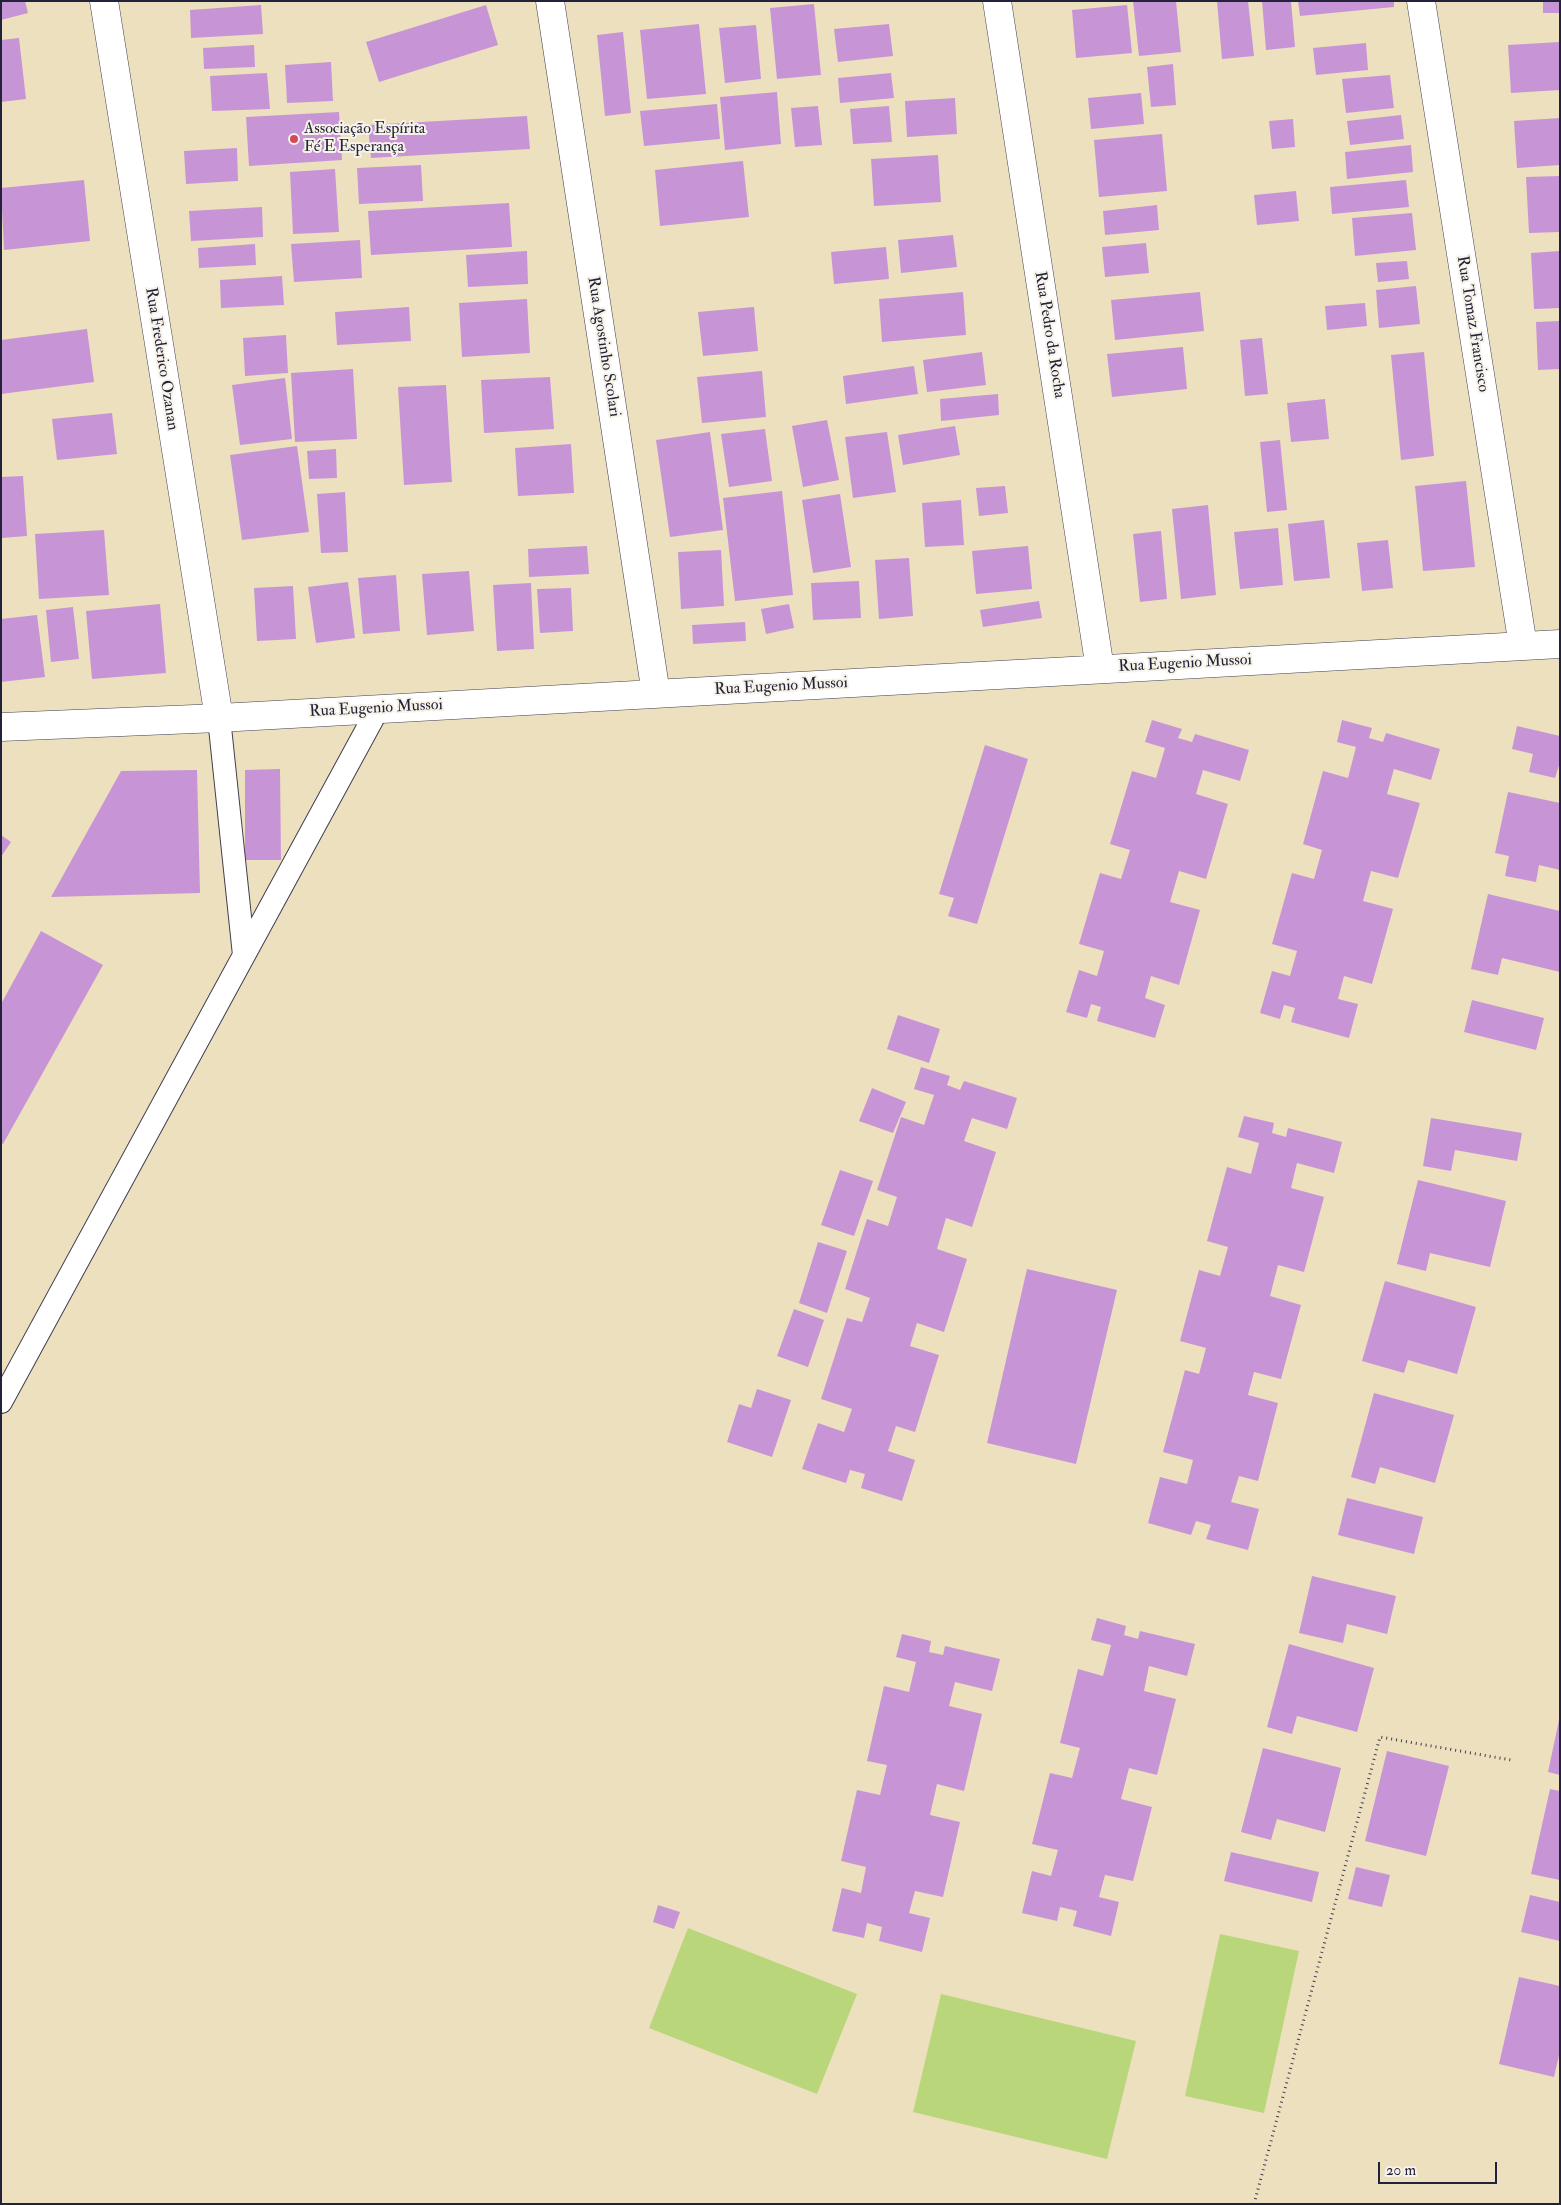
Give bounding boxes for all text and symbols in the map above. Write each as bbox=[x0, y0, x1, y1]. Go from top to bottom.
place label: Associação Espírita Fé E Esperança bbox=[304, 120, 425, 158]
marker: Associação Espírita Fé E Esperança bbox=[288, 133, 300, 145]
street label: Rua Tomaz Francisco bbox=[1452, 254, 1492, 394]
street label: Rua Pedro da Rocha bbox=[1029, 270, 1069, 400]
street label: Rua Agostinho Scolari bbox=[582, 276, 624, 418]
street label: Rua Frederico Ozanan bbox=[140, 286, 182, 432]
street label: Rua Eugenio Mussoi bbox=[1118, 651, 1252, 677]
street label: Rua Eugenio Mussoi bbox=[714, 674, 848, 700]
street label: Rua Eugenio Mussoi bbox=[309, 696, 443, 722]
scale bar bbox=[1381, 2152, 1500, 2184]
text: 20 m bbox=[1386, 2161, 1416, 2180]

